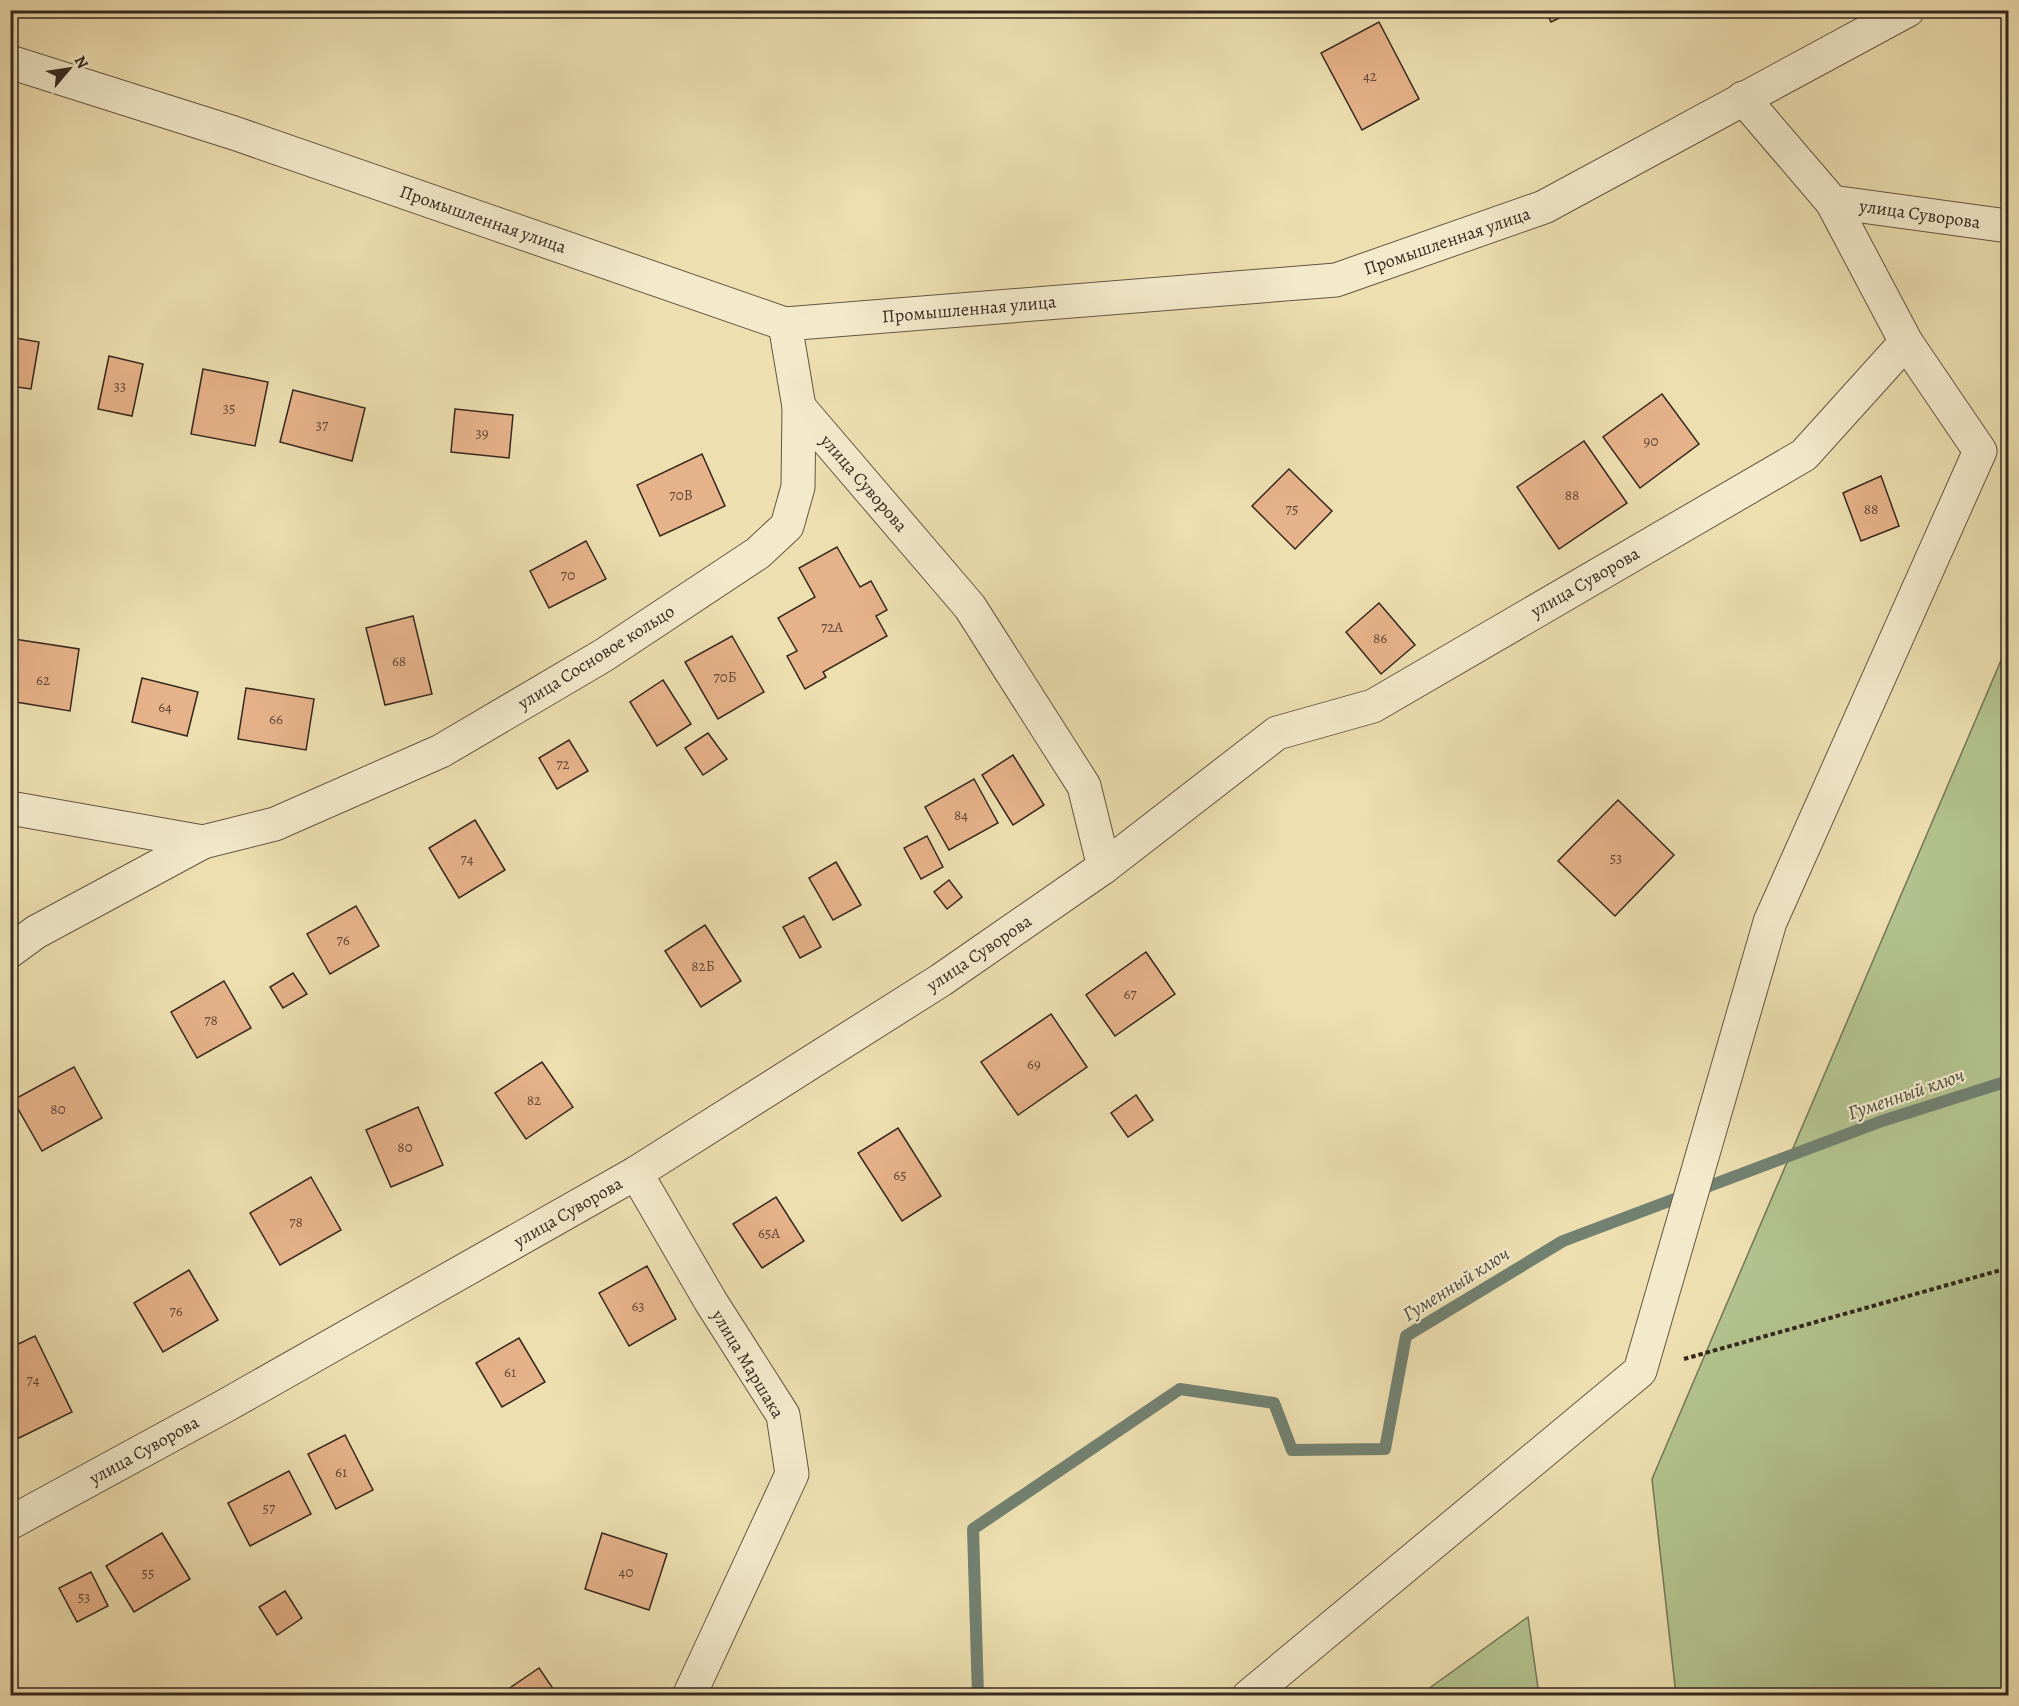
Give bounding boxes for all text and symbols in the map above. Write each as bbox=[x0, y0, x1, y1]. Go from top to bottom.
north arrow bbox=[39, 39, 99, 99]
text: N bbox=[69, 52, 94, 73]
house number: 42 bbox=[1363, 66, 1377, 86]
street label: Промышленная улица bbox=[396, 179, 570, 259]
street label: улица Суворова bbox=[1857, 193, 1983, 234]
street label: Промышленная улица bbox=[1360, 201, 1534, 281]
street label: Промышленная улица bbox=[881, 289, 1058, 329]
house number: 33 bbox=[114, 376, 126, 396]
house number: 35 bbox=[223, 398, 235, 418]
house number: 37 bbox=[316, 415, 329, 435]
house number: 39 bbox=[475, 423, 489, 443]
street label: улица Суворова bbox=[814, 428, 913, 537]
house number: 90 bbox=[1644, 431, 1658, 451]
house number: 70В bbox=[669, 485, 693, 505]
house number: 88 bbox=[1565, 485, 1579, 505]
house number: 75 bbox=[1286, 499, 1298, 519]
house number: 88 bbox=[1864, 499, 1878, 519]
street label: улица Суворова bbox=[1525, 541, 1644, 623]
house number: 70 bbox=[561, 565, 575, 585]
street label: улица Сосновое кольцо bbox=[512, 599, 679, 715]
house number: 72А bbox=[821, 617, 843, 637]
house number: 86 bbox=[1373, 628, 1387, 648]
house number: 68 bbox=[392, 651, 406, 671]
house number: 70Б bbox=[713, 667, 737, 687]
house number: 62 bbox=[36, 670, 50, 690]
house number: 64 bbox=[158, 697, 172, 717]
house number: 66 bbox=[269, 709, 283, 729]
house number: 72 bbox=[556, 754, 570, 774]
house number: 84 bbox=[954, 805, 968, 825]
house number: 53 bbox=[1610, 848, 1622, 868]
house number: 74 bbox=[460, 849, 474, 869]
street label: улица Суворова bbox=[921, 909, 1037, 998]
house number: 76 bbox=[336, 930, 350, 950]
house number: 82Б bbox=[691, 956, 715, 976]
house number: 67 bbox=[1123, 984, 1137, 1004]
house number: 78 bbox=[204, 1010, 218, 1030]
house number: 69 bbox=[1027, 1054, 1041, 1074]
water label: Гуменный ключ bbox=[1844, 1061, 1968, 1127]
house number: 82 bbox=[527, 1090, 541, 1110]
house number: 80 bbox=[50, 1099, 66, 1119]
house number: 80 bbox=[397, 1137, 413, 1157]
house number: 65 bbox=[893, 1165, 907, 1185]
street label: улица Суворова bbox=[508, 1171, 627, 1253]
house number: 78 bbox=[289, 1212, 303, 1232]
house number: 65А bbox=[758, 1223, 780, 1243]
water label: Гуменный ключ bbox=[1397, 1240, 1515, 1328]
house number: 63 bbox=[631, 1296, 645, 1316]
house number: 76 bbox=[169, 1301, 183, 1321]
street label: улица Маршака bbox=[706, 1304, 790, 1423]
house number: 61 bbox=[504, 1362, 516, 1382]
house number: 74 bbox=[26, 1370, 40, 1390]
street label: улица Суворова bbox=[84, 1410, 204, 1491]
house number: 61 bbox=[335, 1462, 347, 1482]
house number: 57 bbox=[263, 1498, 276, 1518]
house number: 40 bbox=[619, 1562, 633, 1582]
house number: 55 bbox=[142, 1563, 154, 1583]
house number: 53 bbox=[78, 1587, 90, 1607]

